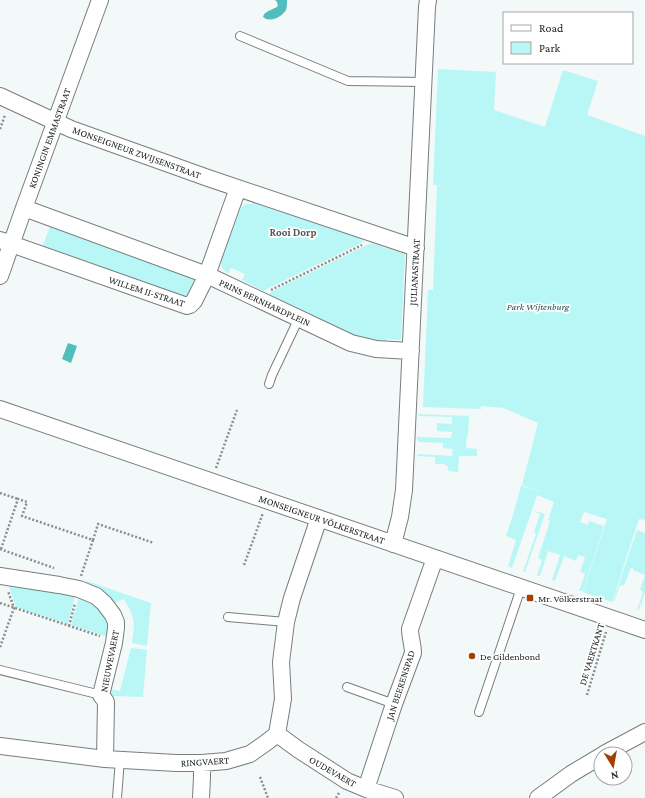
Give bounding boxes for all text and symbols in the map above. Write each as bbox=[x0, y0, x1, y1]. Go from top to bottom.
legend bbox=[503, 12, 633, 64]
text: Road bbox=[539, 21, 564, 35]
text: Park bbox=[539, 41, 561, 55]
street label: KONINGIN EMMASTRAAT bbox=[26, 86, 73, 190]
street label: MONSEIGNEUR ZWIJSENSTRAAT bbox=[71, 124, 203, 181]
district label: Rooi Dorp bbox=[269, 226, 317, 238]
street label: JULIANASTRAAT bbox=[407, 238, 422, 307]
street label: WILLEM II-STRAAT bbox=[107, 274, 187, 309]
street label: PRINS BERNHARDPLEIN bbox=[217, 276, 312, 329]
park label: Park Wijtenburg bbox=[507, 301, 570, 313]
street label: MONSEIGNEUR VÖLKERSTRAAT bbox=[257, 493, 387, 546]
marker: Mr. Völkerstraat bbox=[525, 593, 535, 603]
place label: Mr. Völkerstraat bbox=[538, 593, 603, 604]
street label: DE VAERTKANT bbox=[577, 621, 606, 687]
street label: NIEUWEVAERT bbox=[98, 629, 121, 693]
street label: JAN BEERENSPAD bbox=[384, 649, 417, 722]
marker: De Gildenbond bbox=[467, 651, 477, 661]
place label: De Gildenbond bbox=[480, 651, 541, 662]
north arrow bbox=[593, 746, 633, 786]
street label: RINGVAERT bbox=[180, 754, 230, 769]
street label: OUDEVAERT bbox=[307, 754, 359, 790]
text: N bbox=[610, 769, 620, 783]

